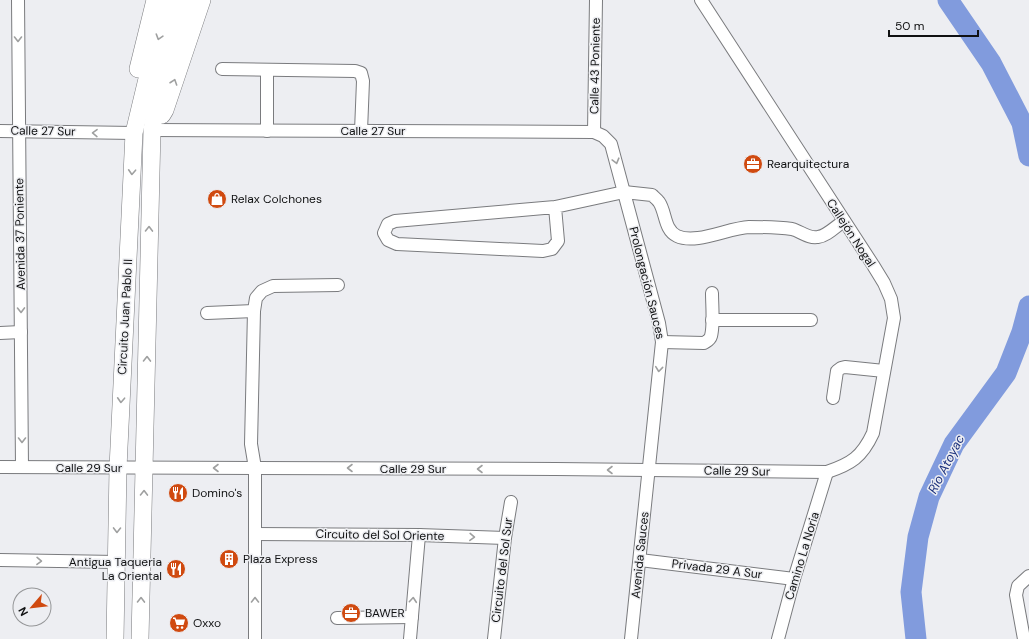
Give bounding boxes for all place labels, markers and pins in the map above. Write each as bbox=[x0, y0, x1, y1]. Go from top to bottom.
office icon: Rearquitectura bbox=[742, 153, 764, 175]
place label: Rearquitectura bbox=[767, 156, 849, 172]
shop icon: Relax Colchones bbox=[206, 188, 228, 210]
place label: Relax Colchones bbox=[231, 191, 322, 207]
restaurant icon: Domino's bbox=[167, 482, 189, 504]
place label: Domino's bbox=[192, 485, 242, 501]
building icon: Plaza Express bbox=[218, 548, 240, 570]
place label: Plaza Express bbox=[243, 551, 318, 567]
place label: Antigua Taqueria La Oriental bbox=[69, 554, 162, 584]
restaurant icon: Antigua Taqueria La Oriental bbox=[165, 558, 187, 580]
office icon: BAWER bbox=[340, 602, 362, 624]
place label: BAWER bbox=[365, 605, 405, 621]
supermarket icon: Oxxo bbox=[168, 612, 190, 634]
place label: Oxxo bbox=[193, 615, 221, 631]

